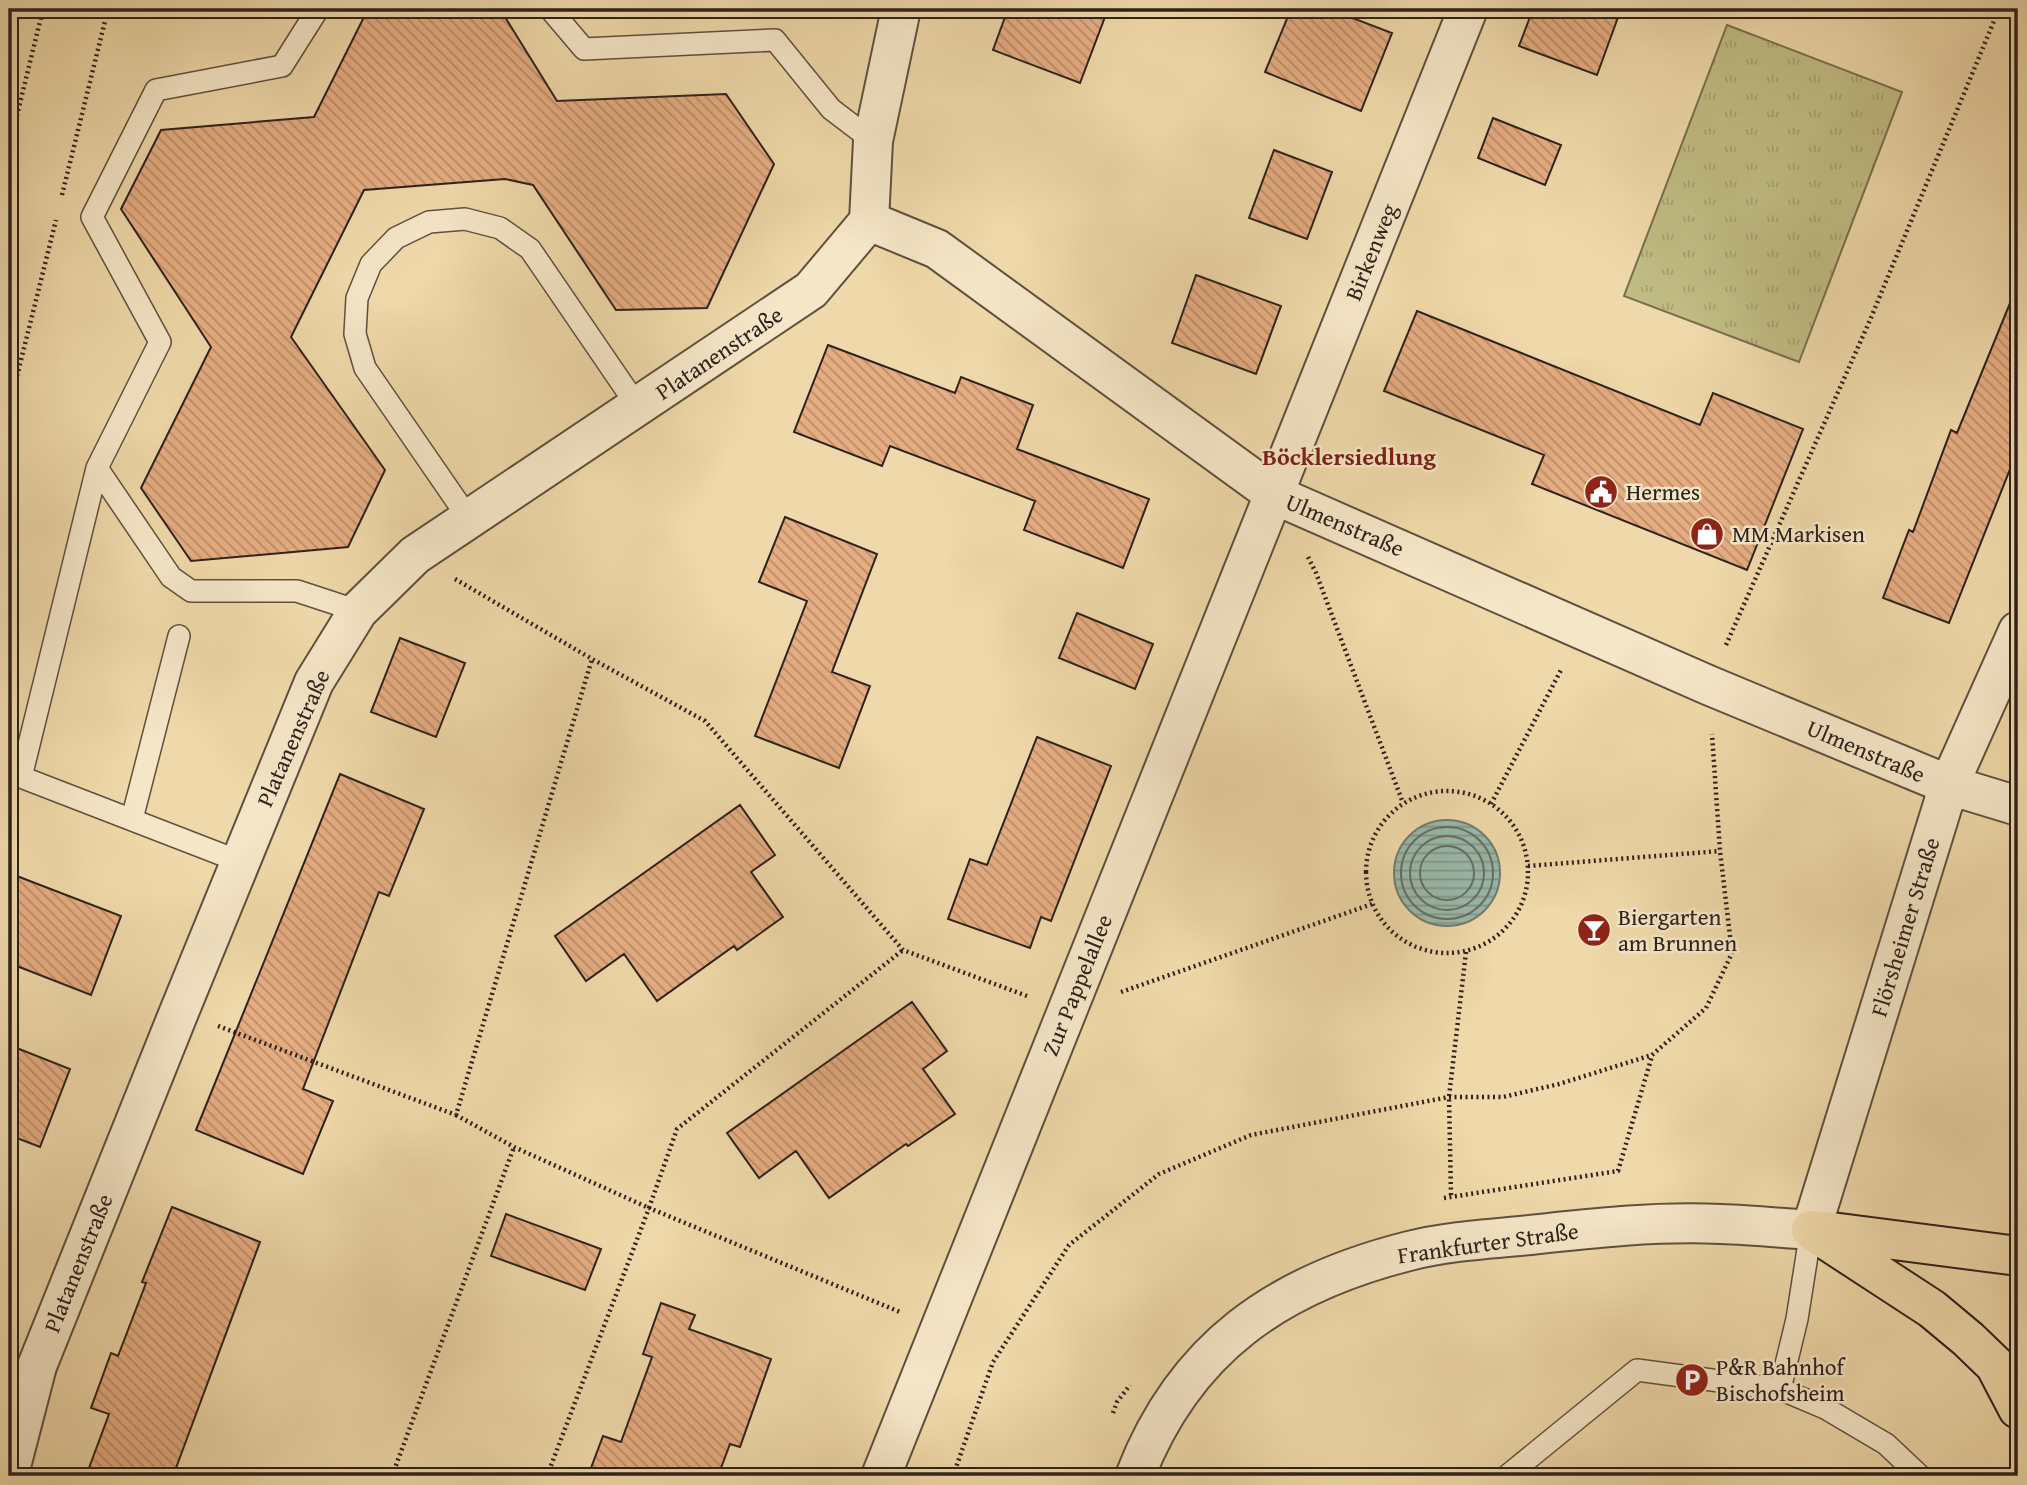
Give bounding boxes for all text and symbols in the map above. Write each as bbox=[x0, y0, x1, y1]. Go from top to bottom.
street label: Birkenweg bbox=[1336, 198, 1405, 305]
street label: Platanenstraße bbox=[649, 298, 789, 407]
district label: Böcklersiedlung bbox=[1262, 439, 1436, 474]
public building icon: Hermes bbox=[1582, 473, 1620, 511]
place label: Hermes bbox=[1626, 475, 1700, 508]
street label: Ulmenstraße bbox=[1281, 485, 1410, 564]
shop icon: MM Markisen bbox=[1688, 515, 1726, 553]
place label: MM Markisen bbox=[1732, 517, 1865, 550]
street label: Platanenstraße bbox=[248, 664, 338, 812]
street label: Ulmenstraße bbox=[1802, 711, 1931, 790]
street label: Flörsheimer Straße bbox=[1862, 833, 1948, 1021]
place label: Biergarten am Brunnen bbox=[1618, 900, 1737, 959]
street label: Zur Pappelallee bbox=[1033, 909, 1120, 1060]
bar icon: Biergarten am Brunnen bbox=[1575, 911, 1613, 949]
street label: Platanenstraße bbox=[35, 1188, 120, 1337]
street label: Frankfurter Straße bbox=[1395, 1213, 1581, 1272]
place label: P&R Bahnhof Bischofsheim bbox=[1716, 1350, 1847, 1409]
parking icon: P&R Bahnhof Bischofsheim bbox=[1673, 1361, 1711, 1399]

